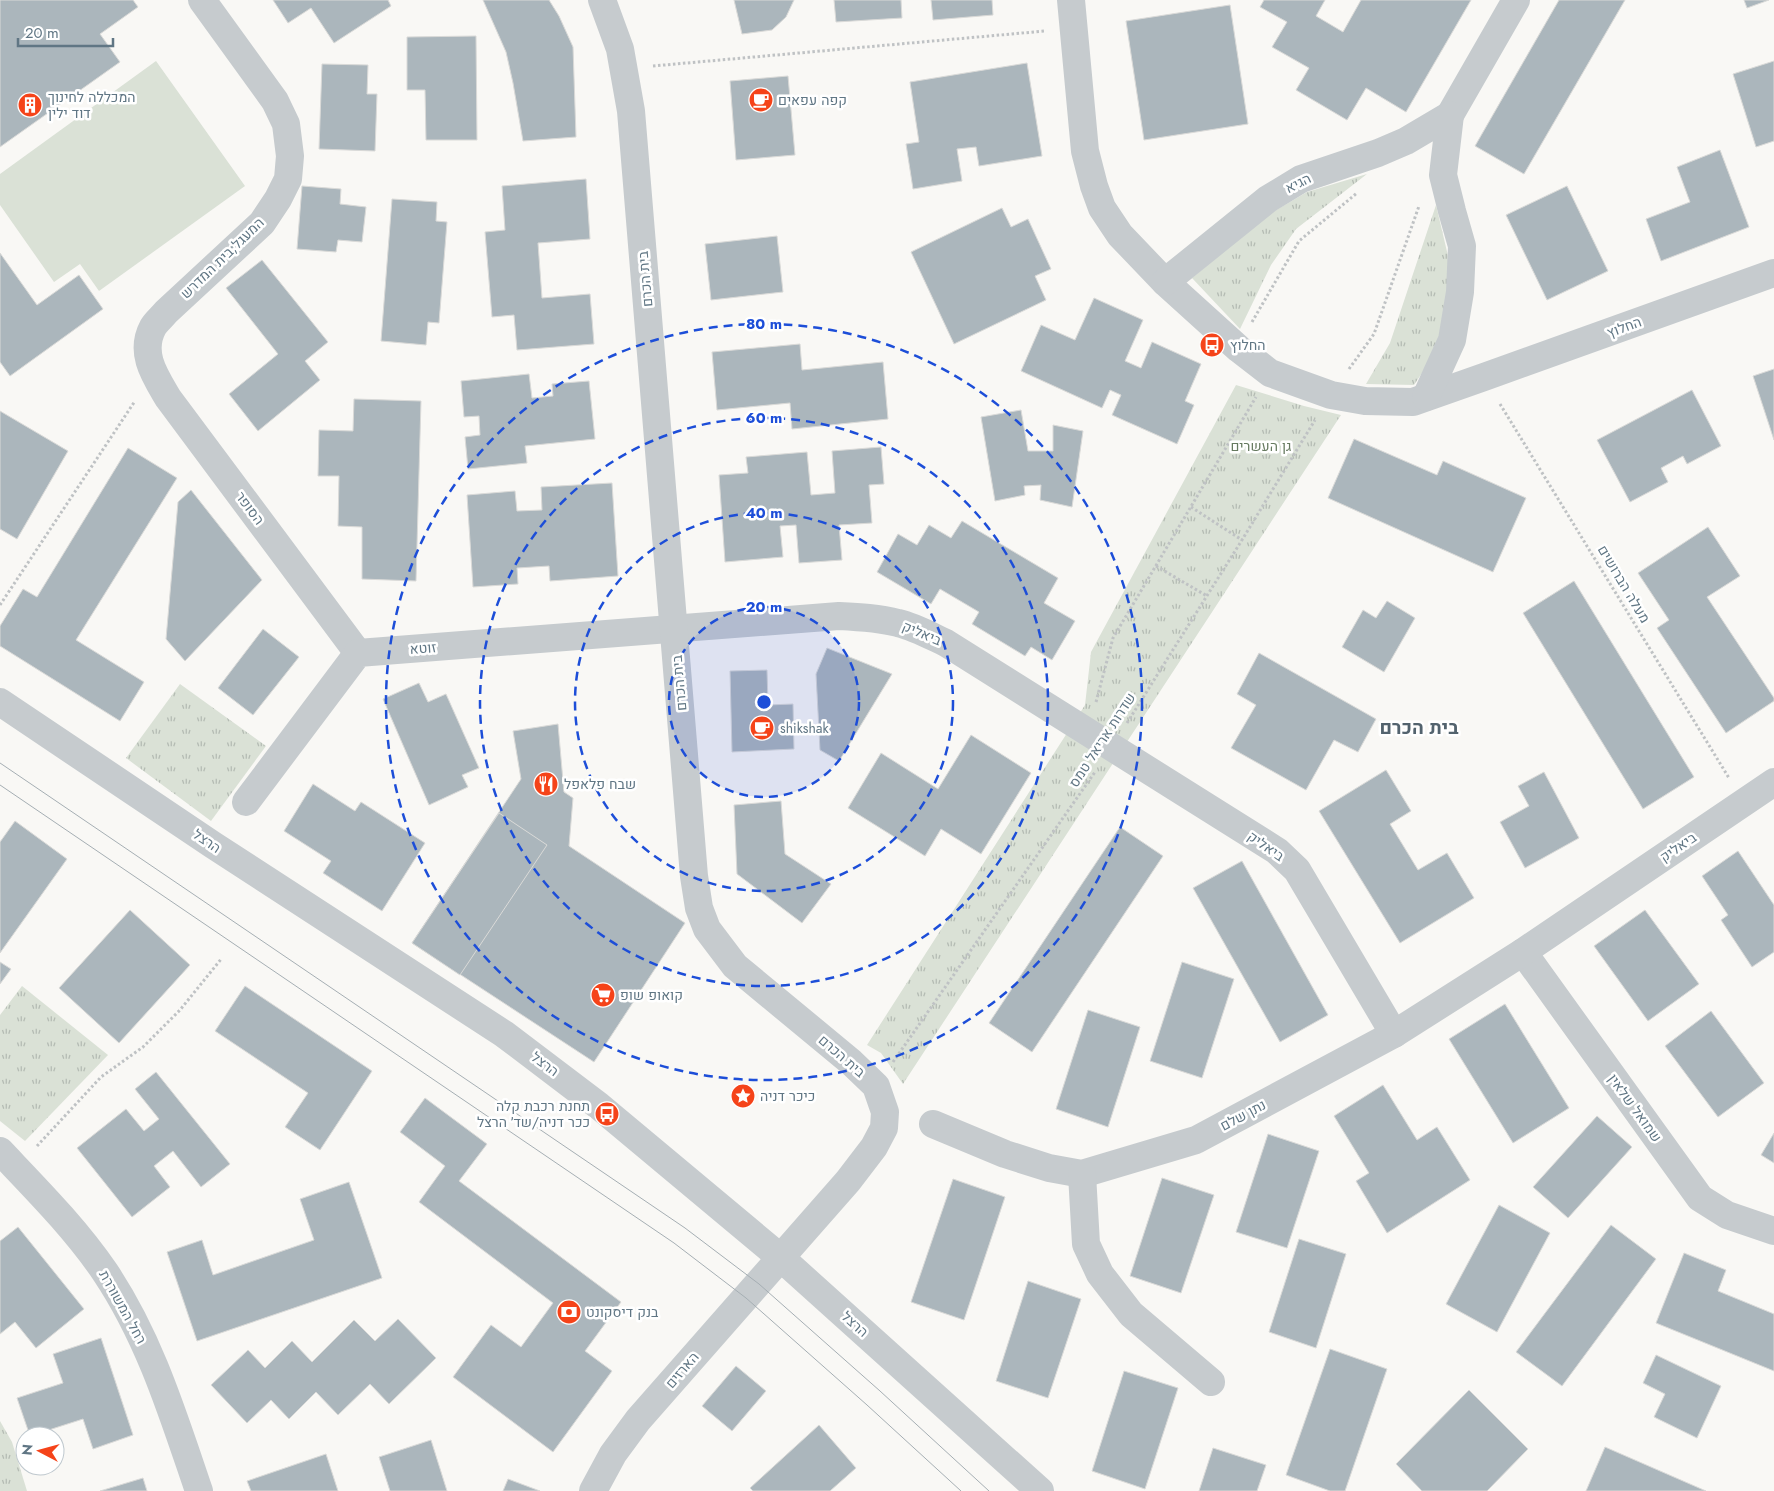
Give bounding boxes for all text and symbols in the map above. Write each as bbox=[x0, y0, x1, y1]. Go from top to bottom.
scale bar bbox=[18, 15, 112, 47]
text: 20 m bbox=[25, 22, 59, 44]
place label: המכללה לחינוך דוד ילין bbox=[48, 87, 136, 123]
cafe icon: קפה עפאים bbox=[748, 87, 774, 113]
place label: קפה עפאים bbox=[778, 90, 847, 110]
building icon: המכללה לחינוך דוד ילין bbox=[17, 92, 43, 118]
street label: הגיא bbox=[1282, 168, 1314, 198]
street label: המעגל;בית המדרש bbox=[176, 213, 268, 303]
street label: בית הכרם bbox=[633, 250, 657, 308]
street label: החלוץ bbox=[1604, 312, 1644, 342]
text: 80 m bbox=[746, 313, 782, 335]
bus stop icon: החלוץ bbox=[1199, 332, 1225, 358]
place label: החלוץ bbox=[1230, 335, 1266, 355]
text: 60 m bbox=[746, 407, 782, 429]
park label: גן העשרים bbox=[1230, 436, 1292, 456]
street label: הסופר bbox=[231, 487, 269, 529]
text: 40 m bbox=[745, 502, 783, 524]
street label: מעלה הברושים bbox=[1593, 541, 1655, 627]
text: 20 m bbox=[746, 596, 782, 618]
street label: ביאליק bbox=[899, 616, 945, 650]
street label: זוטא bbox=[409, 637, 437, 659]
street label: בית הכרם bbox=[667, 654, 691, 712]
street label: שדרות אריאל טמס bbox=[1064, 689, 1140, 791]
centre of rings bbox=[755, 693, 773, 711]
district label: בית הכרם bbox=[1380, 714, 1459, 741]
cafe icon: shikshak bbox=[749, 715, 775, 741]
place label: shikshak bbox=[780, 718, 830, 738]
restaurant icon: שבח פלאפל bbox=[533, 771, 559, 797]
place label: שבח פלאפל bbox=[564, 774, 636, 794]
street label: הרצל bbox=[189, 824, 225, 858]
street label: ביאליק bbox=[1244, 826, 1289, 866]
street label: ביאליק bbox=[1656, 827, 1701, 867]
supermarket icon: קואופ שופ bbox=[590, 982, 616, 1008]
place label: קואופ שופ bbox=[620, 985, 683, 1005]
street label: בית הכרם bbox=[814, 1030, 870, 1082]
street label: הרצל bbox=[527, 1047, 563, 1081]
street label: שמואל שלאין bbox=[1603, 1070, 1667, 1146]
place icon: כיכר דניה bbox=[730, 1083, 756, 1109]
place label: כיכר דניה bbox=[760, 1086, 815, 1106]
street label: נתן שלם bbox=[1217, 1095, 1269, 1135]
place label: תחנת רכבת קלה ככר דניה/שד׳ הרצל bbox=[477, 1096, 590, 1132]
bus stop icon: תחנת רכבת קלה ככר דניה/שד׳ הרצל bbox=[594, 1101, 620, 1127]
street label: רחל המשוררת bbox=[94, 1266, 152, 1348]
bank icon: בנק דיסקונט bbox=[556, 1299, 582, 1325]
place label: בנק דיסקונט bbox=[586, 1302, 659, 1322]
street label: הרצל bbox=[837, 1307, 873, 1341]
street label: הארזים bbox=[661, 1348, 703, 1392]
north arrow bbox=[15, 1426, 65, 1476]
text: N bbox=[17, 1443, 38, 1456]

